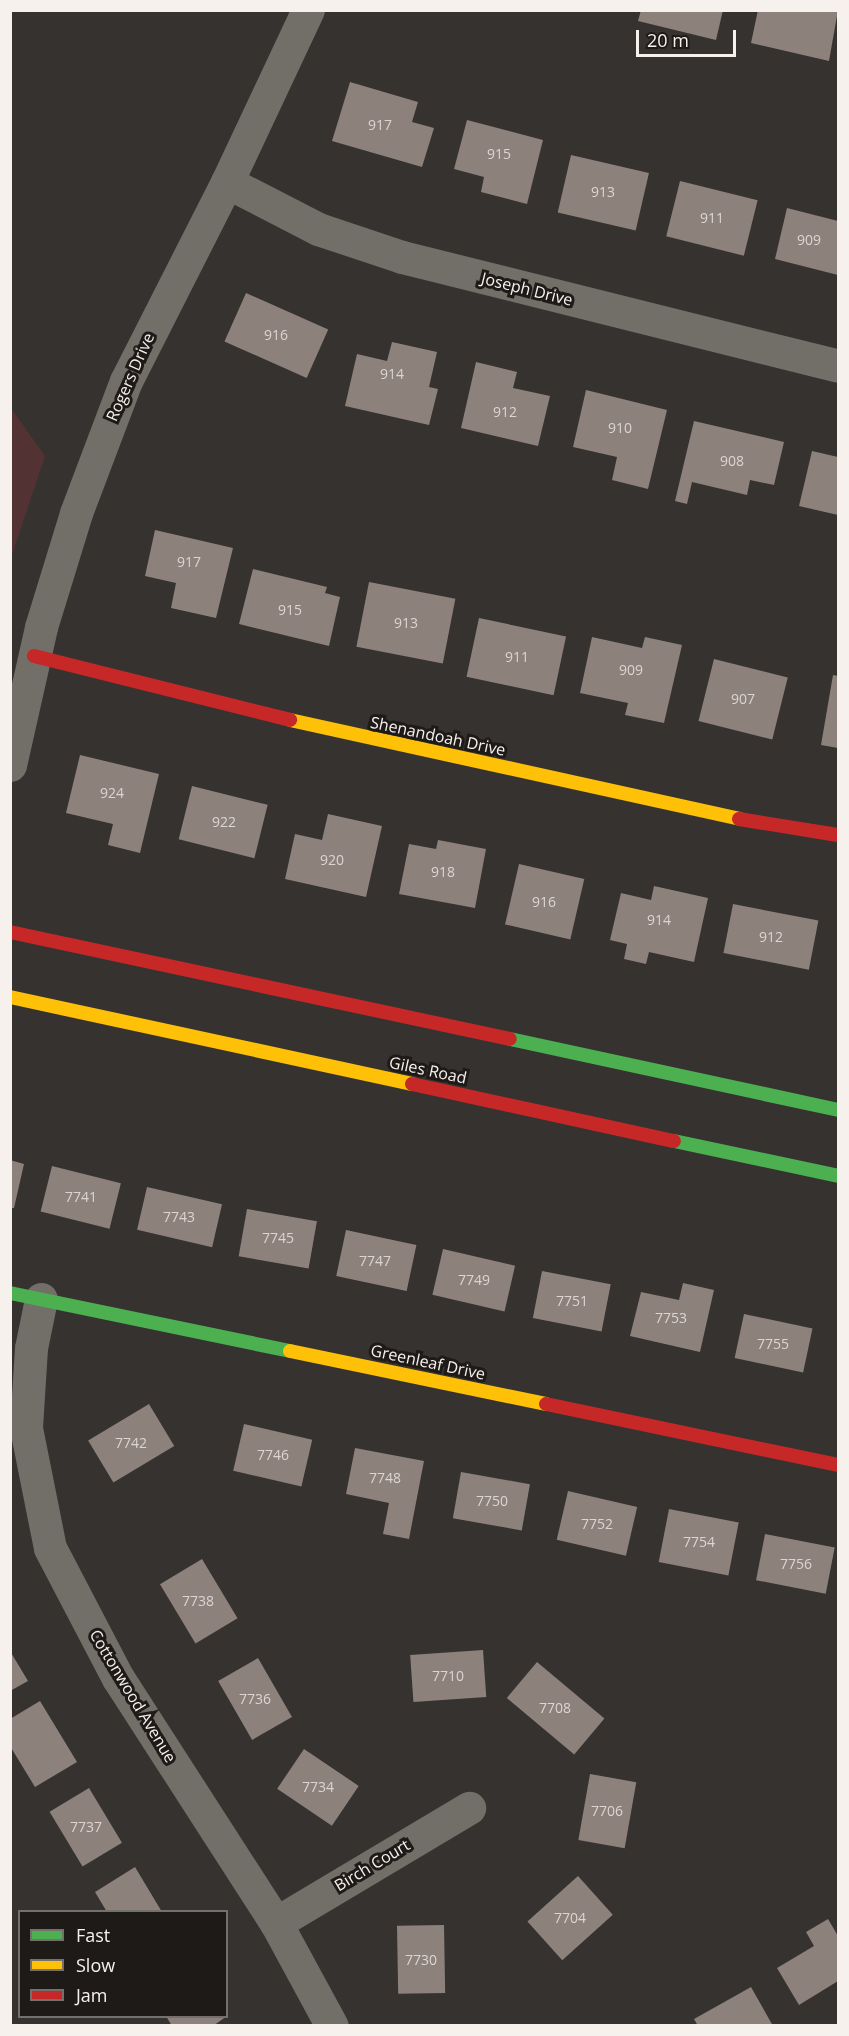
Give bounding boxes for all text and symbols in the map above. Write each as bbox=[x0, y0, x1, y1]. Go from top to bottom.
scale bar bbox=[639, 18, 740, 56]
text: 20 m bbox=[647, 28, 689, 52]
house number: 917 bbox=[368, 117, 392, 133]
house number: 915 bbox=[487, 146, 511, 162]
house number: 913 bbox=[591, 184, 615, 200]
house number: 911 bbox=[700, 210, 724, 226]
house number: 909 bbox=[797, 232, 821, 248]
street label: Joseph Drive bbox=[479, 268, 575, 310]
house number: 916 bbox=[264, 327, 288, 343]
street label: Rogers Drive bbox=[102, 330, 158, 424]
house number: 914 bbox=[380, 366, 404, 382]
house number: 912 bbox=[493, 404, 517, 420]
house number: 910 bbox=[608, 420, 632, 436]
house number: 908 bbox=[720, 453, 744, 469]
house number: 917 bbox=[177, 554, 201, 570]
house number: 915 bbox=[278, 602, 302, 618]
house number: 913 bbox=[394, 615, 418, 631]
house number: 911 bbox=[505, 649, 529, 665]
house number: 909 bbox=[619, 662, 643, 678]
house number: 907 bbox=[731, 691, 755, 707]
street label: Shenandoah Drive bbox=[369, 712, 507, 760]
house number: 924 bbox=[100, 785, 124, 801]
house number: 922 bbox=[212, 814, 236, 830]
house number: 920 bbox=[320, 852, 344, 868]
house number: 918 bbox=[431, 864, 455, 880]
house number: 916 bbox=[532, 894, 556, 910]
house number: 914 bbox=[647, 912, 671, 928]
house number: 912 bbox=[759, 929, 783, 945]
street label: Giles Road bbox=[388, 1052, 468, 1088]
house number: 7741 bbox=[65, 1189, 97, 1205]
house number: 7743 bbox=[163, 1209, 195, 1225]
house number: 7745 bbox=[262, 1230, 294, 1246]
house number: 7747 bbox=[359, 1253, 391, 1269]
house number: 7749 bbox=[458, 1272, 490, 1288]
house number: 7751 bbox=[556, 1293, 588, 1309]
house number: 7753 bbox=[655, 1310, 687, 1326]
house number: 7755 bbox=[757, 1336, 789, 1352]
street label: Greenleaf Drive bbox=[369, 1340, 487, 1384]
house number: 7742 bbox=[115, 1435, 147, 1451]
house number: 7746 bbox=[257, 1447, 289, 1463]
house number: 7748 bbox=[369, 1470, 401, 1486]
house number: 7750 bbox=[476, 1493, 508, 1509]
house number: 7752 bbox=[581, 1516, 613, 1532]
house number: 7754 bbox=[683, 1534, 715, 1550]
house number: 7756 bbox=[780, 1556, 812, 1572]
house number: 7738 bbox=[182, 1593, 214, 1609]
street label: Cottonwood Avenue bbox=[86, 1626, 180, 1766]
house number: 7710 bbox=[432, 1668, 464, 1684]
house number: 7736 bbox=[239, 1691, 271, 1707]
house number: 7708 bbox=[539, 1700, 571, 1716]
house number: 7734 bbox=[302, 1779, 334, 1795]
house number: 7706 bbox=[591, 1803, 623, 1819]
house number: 7737 bbox=[70, 1819, 102, 1835]
street label: Birch Court bbox=[331, 1835, 413, 1895]
legend bbox=[18, 1910, 228, 2018]
house number: 7704 bbox=[554, 1910, 586, 1926]
text: Fast bbox=[76, 1923, 110, 1947]
house number: 7730 bbox=[405, 1952, 437, 1968]
text: Slow bbox=[76, 1953, 115, 1977]
text: Jam bbox=[76, 1983, 108, 2007]

